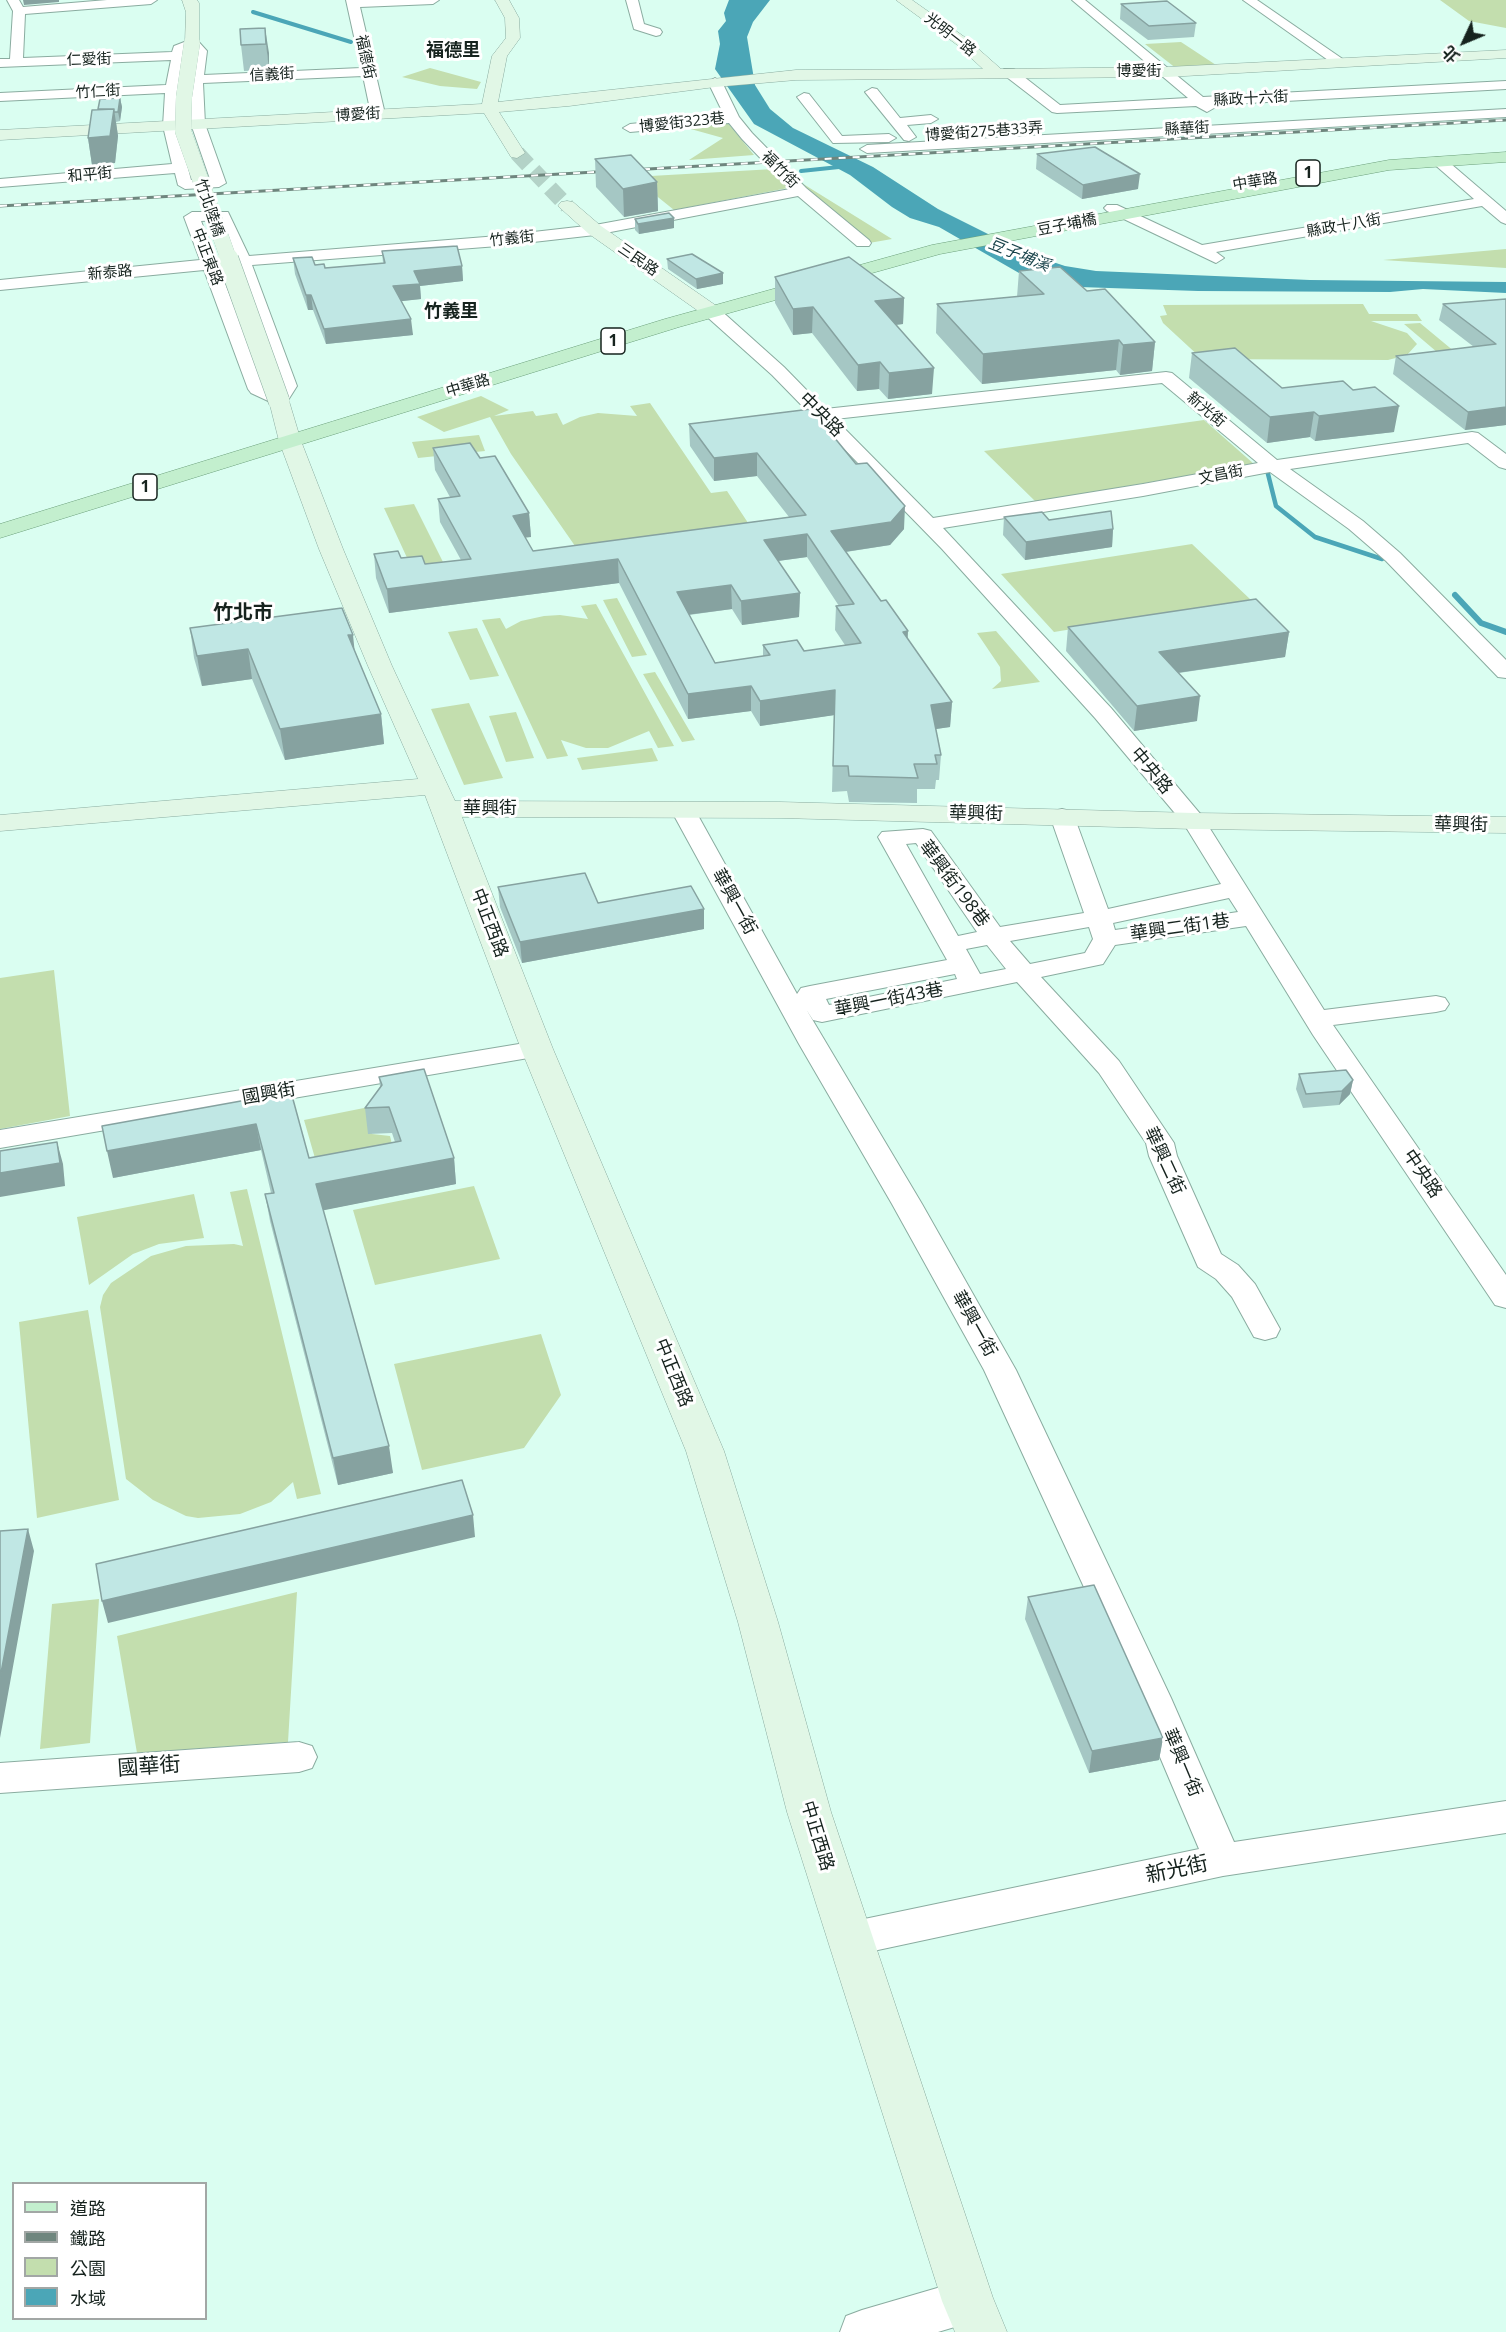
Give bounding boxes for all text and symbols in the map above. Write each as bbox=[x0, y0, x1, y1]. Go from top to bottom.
street label: 光明一路 bbox=[921, 9, 979, 61]
north arrow bbox=[1434, 12, 1494, 72]
street label: 福德街 bbox=[352, 33, 378, 81]
district label: 福德里 bbox=[426, 40, 480, 62]
text: 北 bbox=[1438, 41, 1465, 68]
street label: 仁愛街 bbox=[66, 50, 112, 70]
street label: 博愛街 bbox=[1117, 63, 1161, 81]
street label: 信義街 bbox=[249, 65, 295, 85]
street label: 竹仁街 bbox=[75, 82, 121, 102]
street label: 縣政十六街 bbox=[1213, 88, 1289, 110]
street label: 博愛街 bbox=[335, 105, 381, 125]
street label: 博愛街323巷 bbox=[638, 110, 726, 136]
street label: 博愛街275巷33弄 bbox=[925, 119, 1043, 145]
street label: 縣華街 bbox=[1164, 119, 1210, 139]
street label: 福竹街 bbox=[758, 148, 802, 192]
road number: 1 bbox=[1296, 160, 1320, 186]
street label: 和平街 bbox=[67, 164, 113, 186]
street label: 中華路 bbox=[1231, 169, 1279, 195]
street label: 竹北陸橋 bbox=[191, 177, 227, 239]
street label: 豆子埔橋 bbox=[1036, 210, 1098, 240]
street label: 縣政十八街 bbox=[1306, 211, 1382, 241]
street label: 中正東路 bbox=[188, 226, 226, 288]
street label: 竹義街 bbox=[489, 228, 535, 250]
water label: 豆子埔溪 bbox=[986, 234, 1052, 276]
street label: 三民路 bbox=[614, 240, 662, 280]
street label: 新泰路 bbox=[87, 262, 133, 284]
district label: 竹義里 bbox=[424, 301, 478, 323]
road number: 1 bbox=[601, 328, 625, 354]
street label: 中華路 bbox=[444, 371, 492, 401]
street label: 中央路 bbox=[794, 388, 848, 442]
street label: 新光街 bbox=[1183, 389, 1229, 431]
street label: 文昌街 bbox=[1197, 462, 1245, 488]
road number: 1 bbox=[133, 474, 157, 500]
district label: 竹北市 bbox=[213, 601, 273, 625]
street label: 中央路 bbox=[1125, 743, 1177, 799]
street label: 華興街 bbox=[463, 798, 517, 820]
street label: 華興街 bbox=[949, 803, 1003, 825]
street label: 華興街 bbox=[1434, 814, 1488, 836]
street label: 華興街198巷 bbox=[914, 836, 994, 932]
street label: 華興一街 bbox=[707, 865, 761, 939]
street label: 中正西路 bbox=[466, 886, 512, 960]
street label: 華興二街1巷 bbox=[1129, 910, 1231, 946]
street label: 華興一街43巷 bbox=[833, 979, 945, 1021]
street label: 國興街 bbox=[241, 1079, 297, 1109]
street label: 華興二街 bbox=[1139, 1124, 1189, 1198]
street label: 中央路 bbox=[1398, 1146, 1446, 1202]
street label: 華興一街 bbox=[947, 1287, 1001, 1361]
street label: 中正西路 bbox=[650, 1336, 696, 1410]
street label: 華興一街 bbox=[1158, 1726, 1206, 1800]
street label: 國華街 bbox=[117, 1752, 181, 1782]
street label: 中正西路 bbox=[796, 1798, 838, 1874]
street label: 新光街 bbox=[1144, 1851, 1210, 1889]
legend bbox=[12, 2182, 207, 2320]
text: 道路 bbox=[70, 2196, 106, 2220]
text: 鐵路 bbox=[70, 2226, 106, 2250]
text: 公園 bbox=[70, 2256, 106, 2280]
text: 水域 bbox=[70, 2286, 106, 2310]

